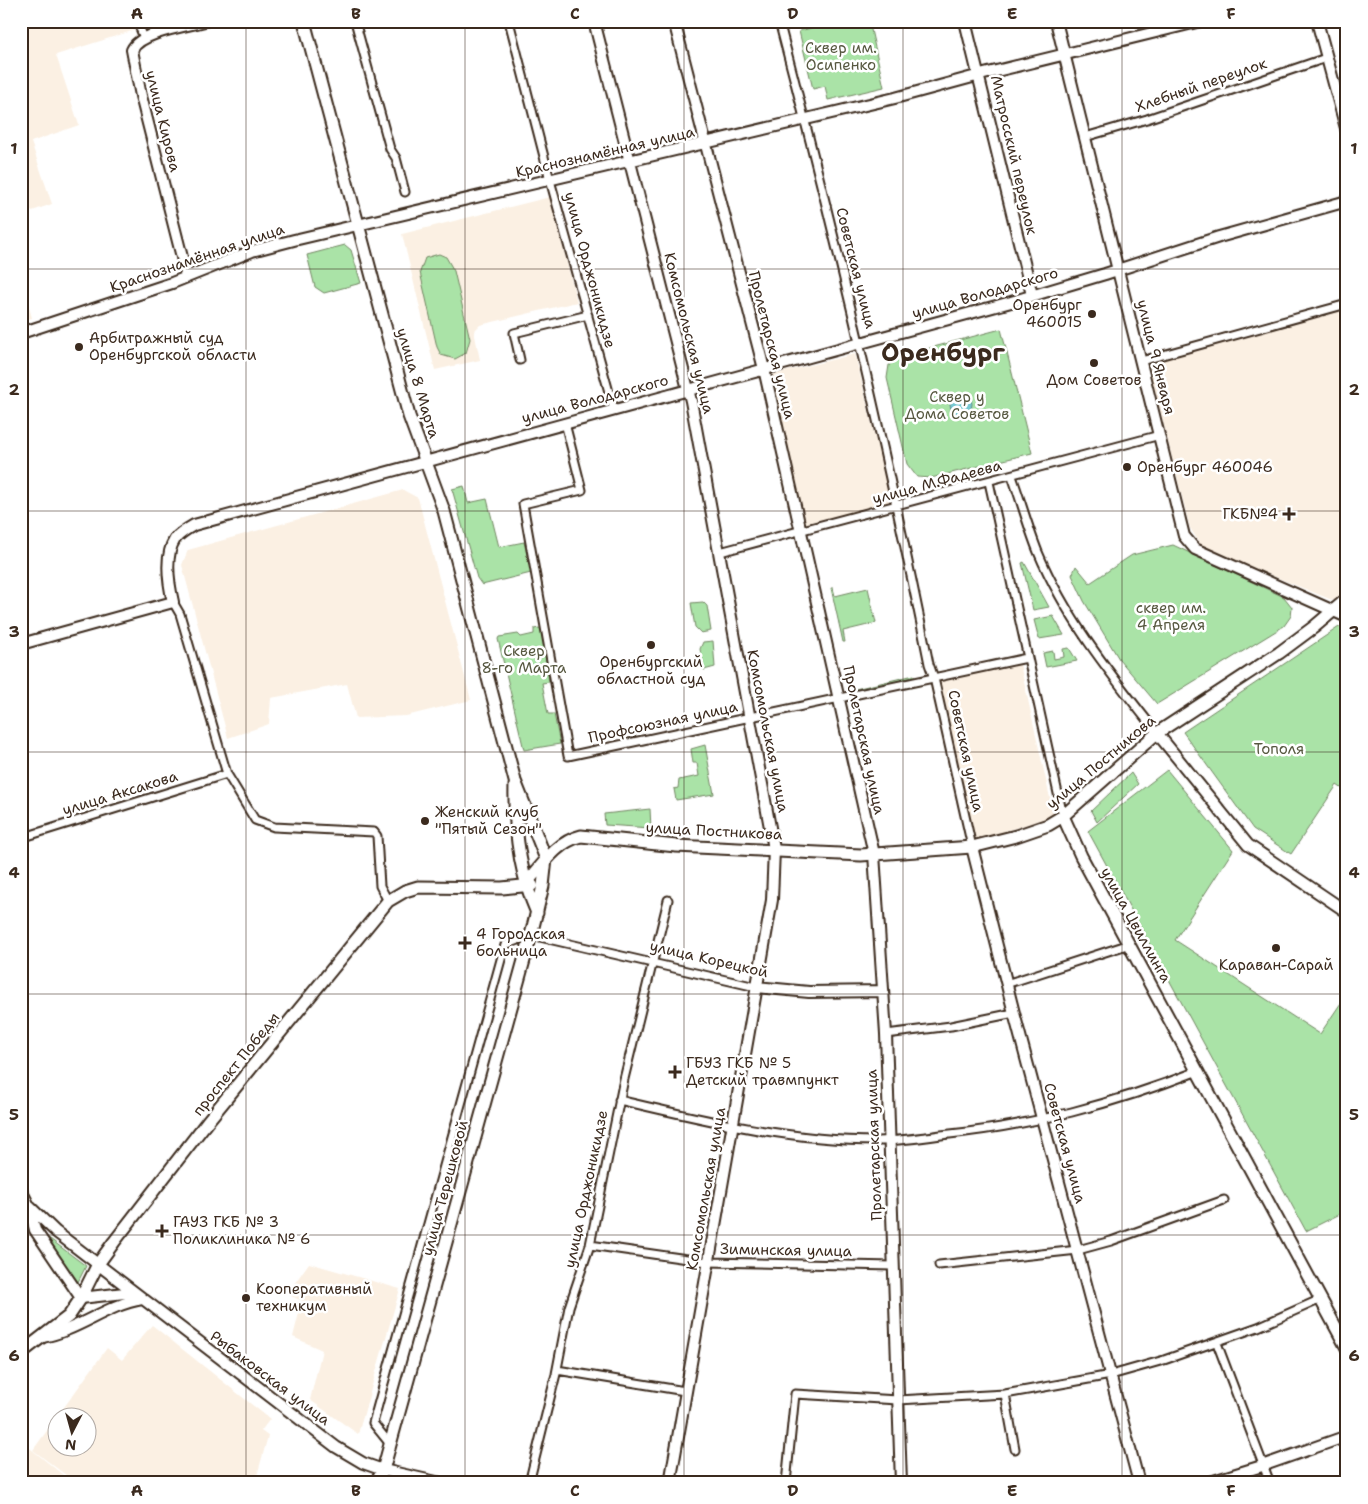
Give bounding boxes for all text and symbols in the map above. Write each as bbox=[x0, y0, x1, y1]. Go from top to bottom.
text: A bbox=[131, 3, 143, 24]
text: B bbox=[351, 3, 361, 24]
text: C bbox=[570, 3, 580, 24]
text: D bbox=[787, 3, 799, 24]
text: E bbox=[1007, 3, 1017, 24]
text: F bbox=[1226, 3, 1236, 24]
park label: Сквер им. Осипенко bbox=[805, 38, 877, 75]
street label: Хлебный переулок bbox=[1133, 53, 1269, 117]
street label: улица Кирова bbox=[141, 68, 185, 175]
street label: Матросский переулок bbox=[986, 73, 1042, 237]
street label: Краснознамённая улица bbox=[514, 122, 697, 182]
text: 1 bbox=[10, 138, 18, 159]
text: 1 bbox=[1350, 138, 1358, 159]
street label: улица Орджоникидзе bbox=[560, 190, 620, 350]
street label: Советская улица bbox=[831, 205, 881, 331]
street label: Краснознамённая улица bbox=[107, 219, 287, 297]
street label: Комсомольская улица bbox=[659, 250, 719, 416]
street label: улица Володарского bbox=[910, 263, 1060, 323]
street label: Пролетарская улица bbox=[744, 269, 800, 422]
place label: Оренбург 460015 bbox=[1013, 295, 1082, 332]
street label: улица 9 Января bbox=[1132, 297, 1180, 417]
marker: Оренбург 460015 bbox=[1086, 308, 1098, 320]
street label: улица 8 Марта bbox=[392, 325, 444, 441]
place label: Арбитражный суд Оренбургской области bbox=[89, 328, 257, 365]
district label: Оренбург bbox=[881, 335, 1005, 369]
marker: Арбитражный суд Оренбургской области bbox=[73, 341, 85, 353]
marker: Дом Советов bbox=[1088, 357, 1100, 369]
street label: улица Володарского bbox=[519, 370, 671, 428]
place label: Дом Советов bbox=[1046, 370, 1142, 390]
text: 2 bbox=[8, 379, 20, 400]
text: 2 bbox=[1348, 379, 1360, 400]
park label: Сквер у Дома Советов bbox=[905, 387, 1009, 424]
street label: улица М.Фадеева bbox=[870, 455, 1004, 509]
place label: Оренбург 460046 bbox=[1137, 457, 1273, 477]
marker: Оренбург 460046 bbox=[1121, 461, 1133, 473]
place label: ГКБ№4 bbox=[1222, 504, 1278, 524]
marker: ГКБ№4 bbox=[1282, 507, 1296, 521]
park label: сквер им. 4 Апреля bbox=[1136, 598, 1206, 635]
text: 3 bbox=[8, 621, 20, 642]
text: 3 bbox=[1348, 621, 1360, 642]
marker: Оренбургский областной суд bbox=[645, 639, 657, 651]
park label: Сквер 8-го Марта bbox=[482, 641, 567, 678]
street label: Комсомольская улица bbox=[742, 648, 794, 815]
place label: Оренбургский областной суд bbox=[597, 652, 706, 689]
street label: Пролетарская улица bbox=[838, 664, 890, 817]
street label: Советская улица bbox=[943, 688, 989, 814]
street label: Профсоюзная улица bbox=[586, 696, 740, 748]
street label: улица Постникова bbox=[1042, 710, 1160, 814]
park label: Тополя bbox=[1254, 739, 1304, 759]
street label: улица Аксакова bbox=[60, 766, 181, 820]
place label: Женский клуб "Пятый Сезон" bbox=[435, 802, 542, 839]
marker: Женский клуб "Пятый Сезон" bbox=[419, 815, 431, 827]
street label: улица Постникова bbox=[645, 817, 783, 845]
text: 4 bbox=[8, 862, 20, 883]
text: 4 bbox=[1348, 862, 1360, 883]
street label: улица Цвиллинга bbox=[1096, 864, 1176, 987]
place label: 4 Городская больница bbox=[476, 924, 566, 961]
marker: 4 Городская больница bbox=[458, 936, 472, 950]
street label: улица Корецкой bbox=[648, 936, 770, 982]
marker: Караван-Сарай bbox=[1270, 942, 1282, 954]
place label: Караван-Сарай bbox=[1219, 955, 1333, 975]
street label: проспект Победы bbox=[188, 1008, 284, 1120]
place label: ГБУЗ ГКБ № 5 Детский травмпункт bbox=[686, 1053, 839, 1090]
marker: ГБУЗ ГКБ № 5 Детский травмпункт bbox=[668, 1065, 682, 1079]
street label: Пролетарская улица bbox=[861, 1068, 887, 1221]
street label: Советская улица bbox=[1039, 1080, 1091, 1206]
text: 5 bbox=[9, 1104, 19, 1125]
text: 5 bbox=[1349, 1104, 1359, 1125]
street label: Комсомольская улица bbox=[682, 1105, 730, 1272]
street label: улица Орджоникидзе bbox=[559, 1108, 613, 1270]
street label: улица Терешковой bbox=[417, 1118, 473, 1258]
place label: ГАУЗ ГКБ № 3 Поликлиника № 6 bbox=[173, 1212, 311, 1249]
marker: ГАУЗ ГКБ № 3 Поликлиника № 6 bbox=[155, 1224, 169, 1238]
street label: Зиминская улица bbox=[720, 1239, 853, 1261]
place label: Кооперативный техникум bbox=[256, 1279, 372, 1316]
marker: Кооперативный техникум bbox=[240, 1292, 252, 1304]
street label: Рыбаковская улица bbox=[206, 1326, 335, 1430]
text: 6 bbox=[8, 1345, 20, 1366]
text: 6 bbox=[1348, 1345, 1360, 1366]
north arrow bbox=[48, 1406, 98, 1456]
text: N bbox=[64, 1435, 77, 1454]
text: A bbox=[131, 1480, 143, 1501]
text: B bbox=[351, 1480, 361, 1501]
text: C bbox=[570, 1480, 580, 1501]
text: D bbox=[787, 1480, 799, 1501]
text: E bbox=[1007, 1480, 1017, 1501]
text: F bbox=[1226, 1480, 1236, 1501]

